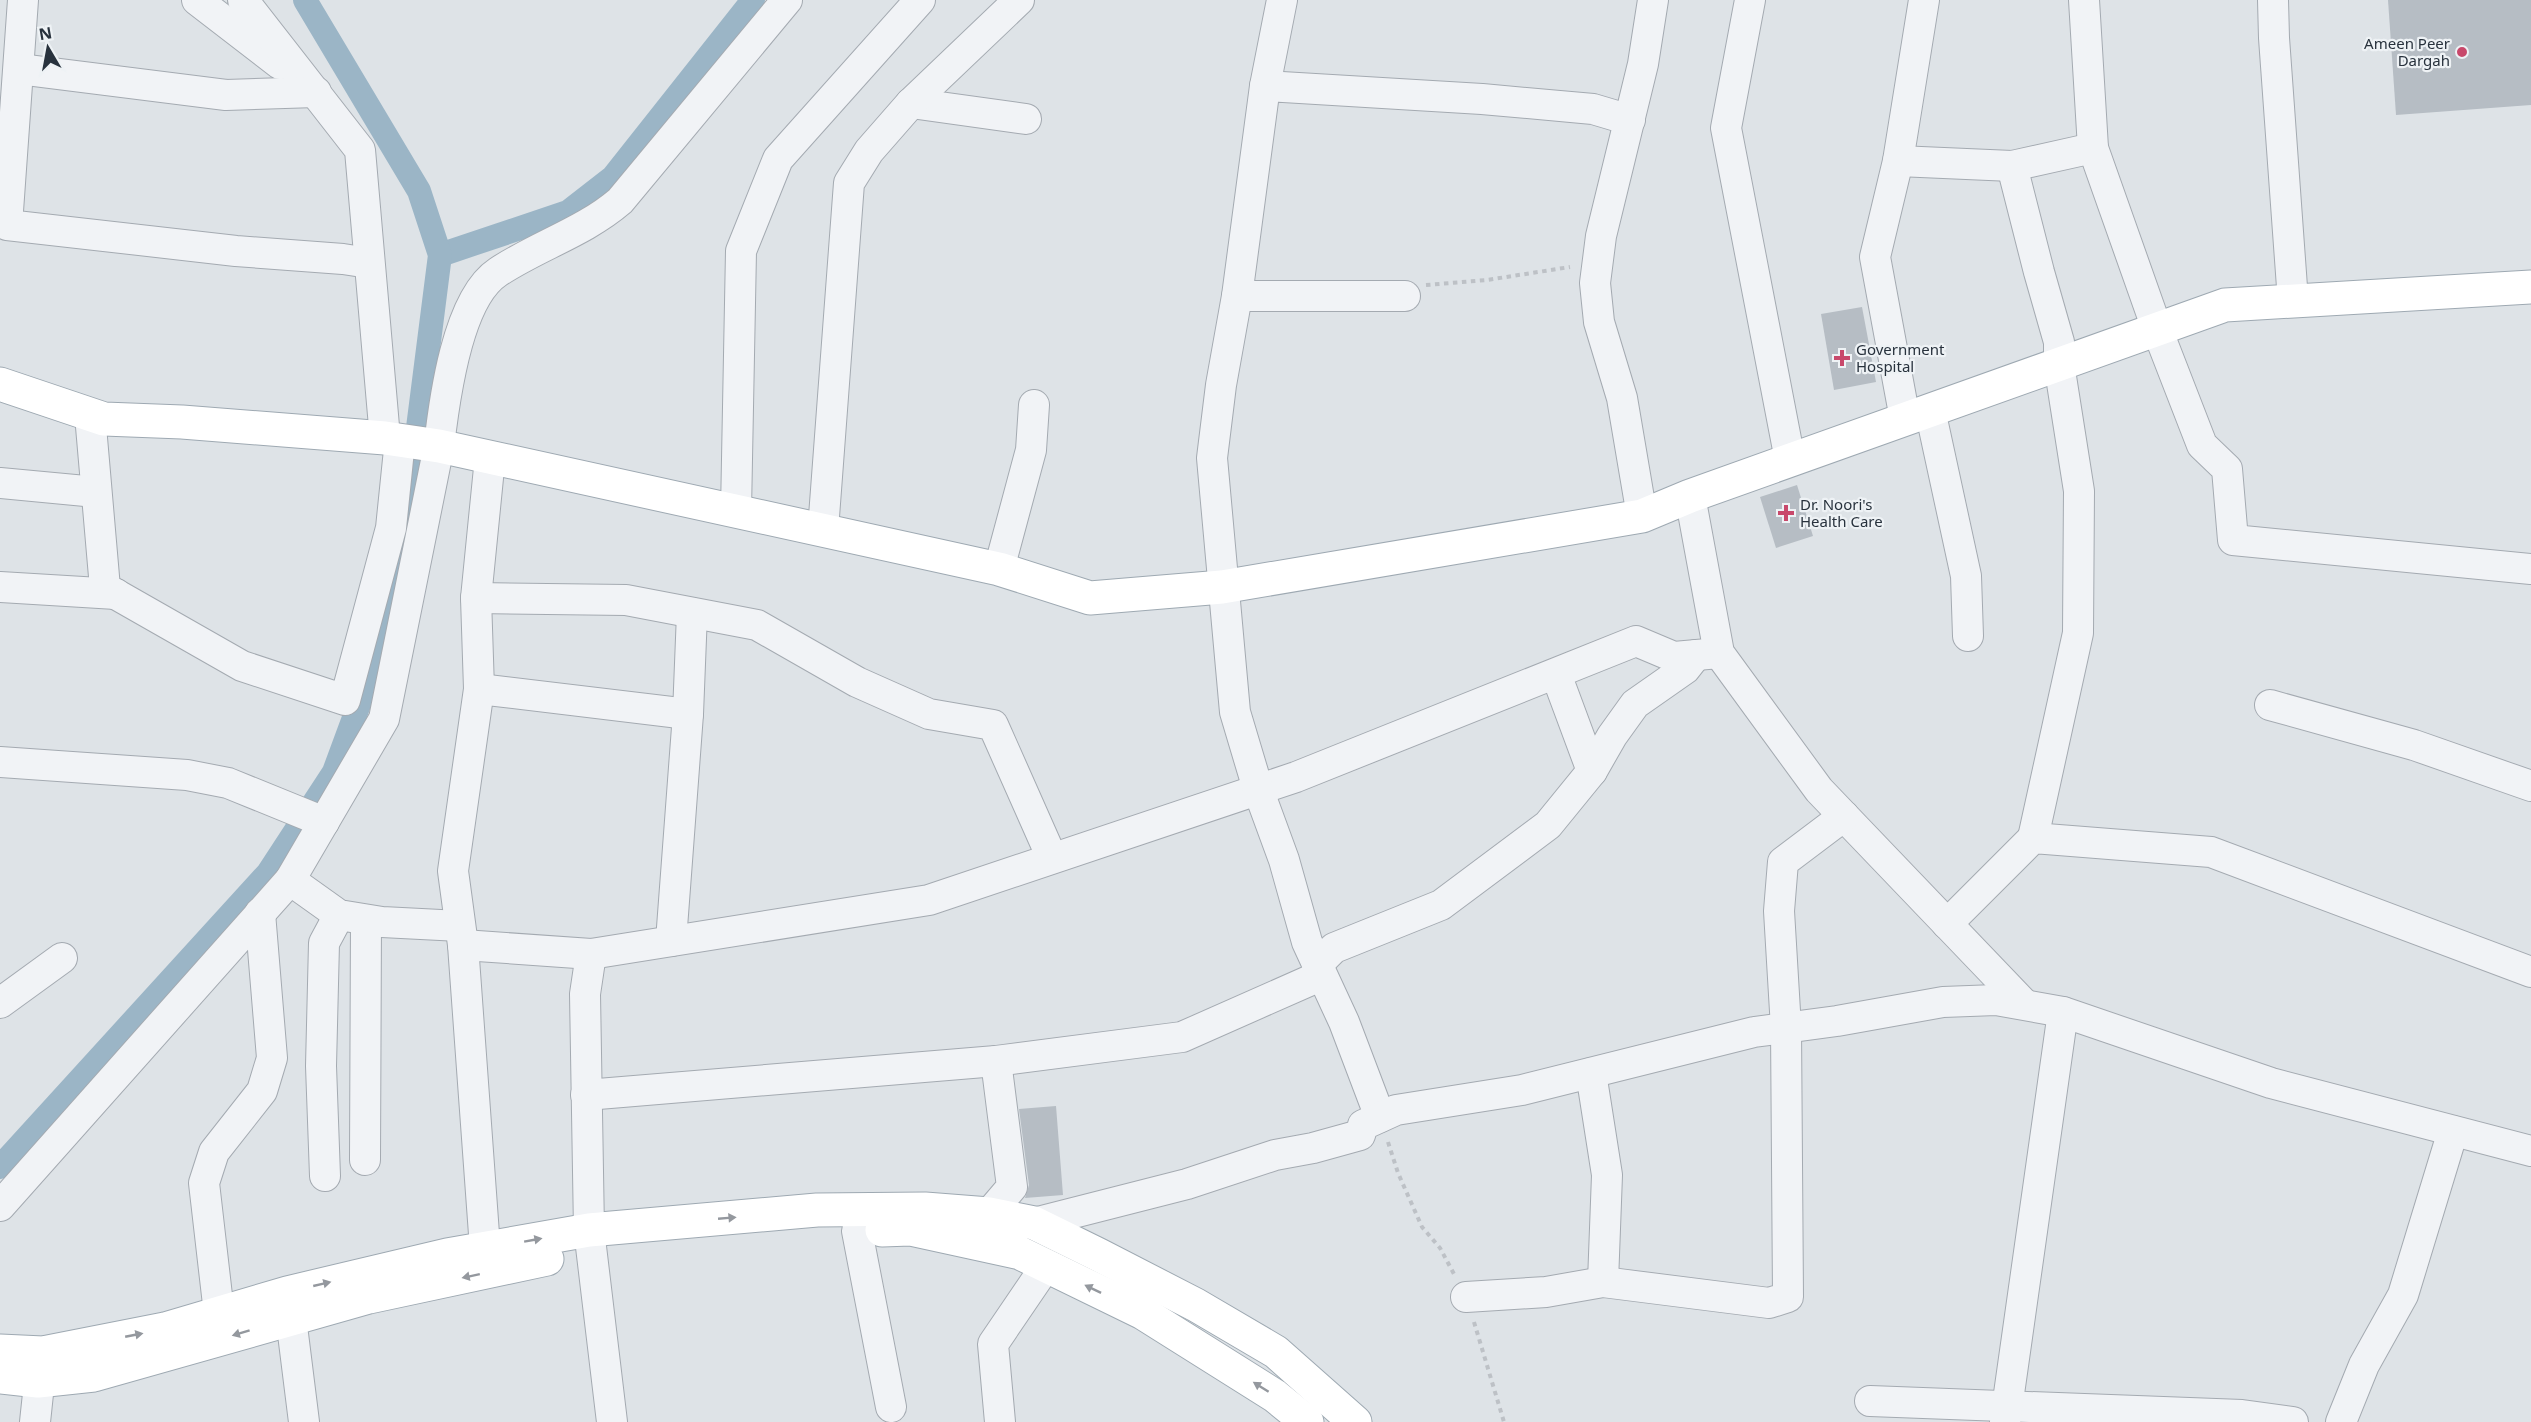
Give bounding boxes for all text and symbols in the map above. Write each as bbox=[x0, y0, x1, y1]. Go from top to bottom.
north arrow bbox=[18, 18, 78, 78]
text: N bbox=[37, 21, 54, 45]
place label: Ameen Peer Dargah bbox=[2364, 33, 2450, 70]
marker: Ameen Peer Dargah bbox=[2455, 45, 2469, 59]
place label: Government Hospital bbox=[1856, 339, 1945, 376]
marker: Government Hospital bbox=[1833, 349, 1851, 367]
place label: Dr. Noori's Health Care bbox=[1800, 494, 1883, 531]
marker: Dr. Noori's Health Care bbox=[1777, 504, 1795, 522]
one-way arrow bbox=[718, 1213, 737, 1223]
one-way arrow bbox=[524, 1235, 543, 1244]
one-way arrow bbox=[462, 1271, 480, 1281]
one-way arrow bbox=[313, 1279, 331, 1289]
one-way arrow bbox=[1084, 1284, 1101, 1293]
one-way arrow bbox=[232, 1329, 250, 1338]
one-way arrow bbox=[125, 1330, 144, 1339]
one-way arrow bbox=[1253, 1381, 1269, 1392]

